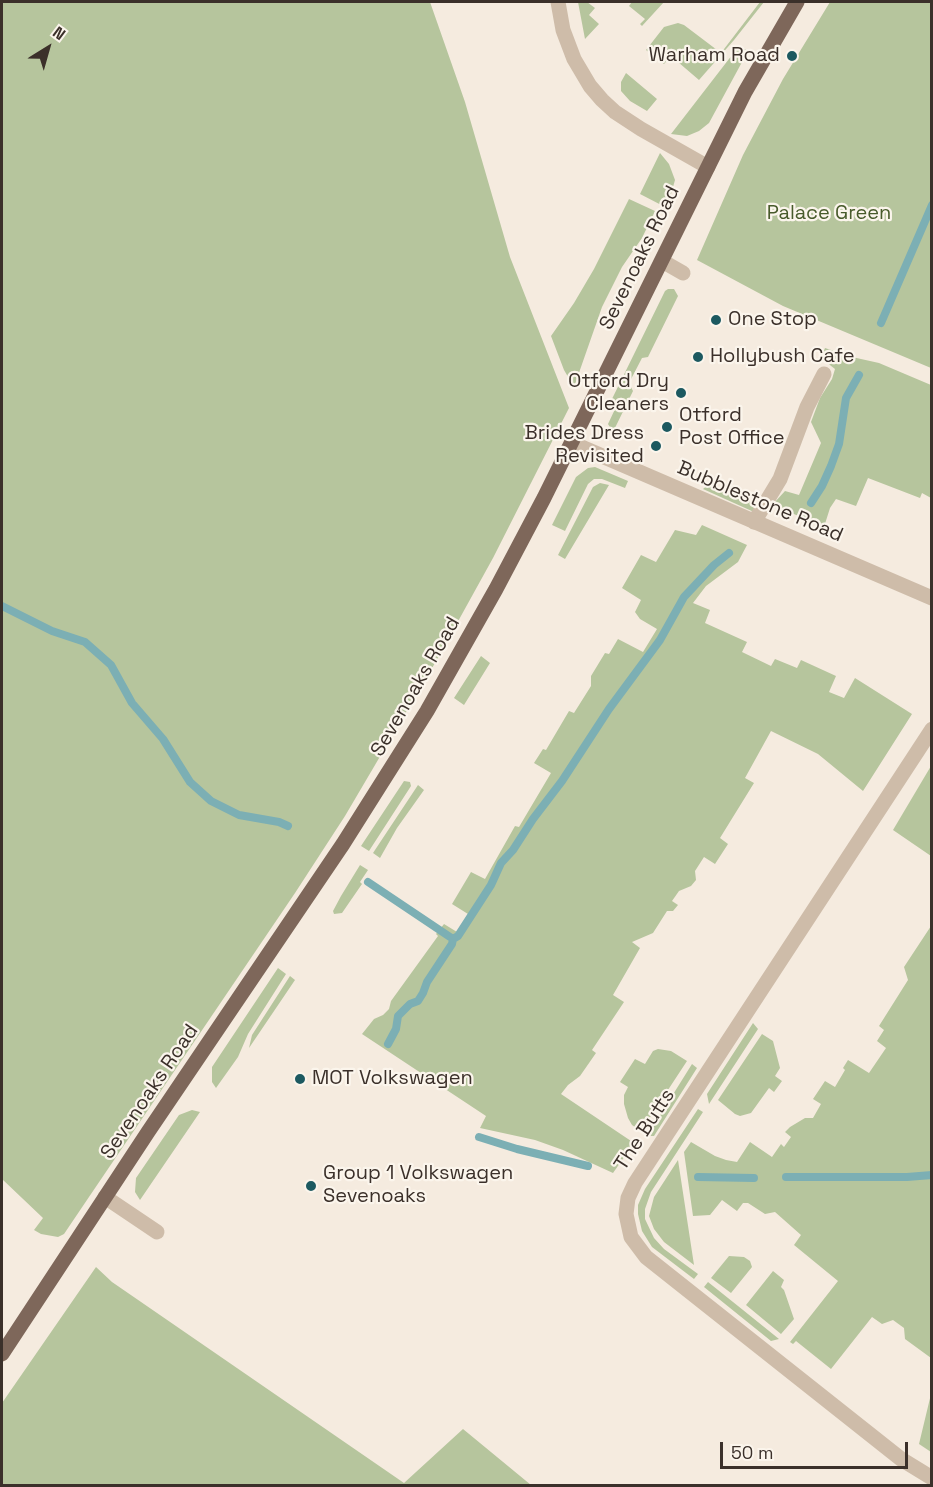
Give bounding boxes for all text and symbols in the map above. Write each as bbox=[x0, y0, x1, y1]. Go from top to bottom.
north arrow bbox=[18, 18, 78, 78]
text: N bbox=[49, 22, 70, 45]
place label: Warham Road bbox=[648, 44, 780, 68]
marker: Warham Road bbox=[785, 49, 799, 63]
street label: Sevenoaks Road bbox=[595, 182, 685, 334]
park label: Palace Green bbox=[767, 202, 891, 226]
place label: One Stop bbox=[728, 308, 817, 332]
marker: One Stop bbox=[709, 313, 723, 327]
place label: Hollybush Cafe bbox=[710, 345, 854, 369]
marker: Hollybush Cafe bbox=[691, 350, 705, 364]
place label: Otford Dry Cleaners bbox=[568, 370, 669, 417]
marker: Otford Dry Cleaners bbox=[674, 386, 688, 400]
place label: Otford Post Office bbox=[679, 404, 785, 451]
marker: Otford Post Office bbox=[660, 420, 674, 434]
place label: Brides Dress Revisited bbox=[525, 422, 644, 469]
marker: Brides Dress Revisited bbox=[649, 439, 663, 453]
street label: Bubblestone Road bbox=[673, 456, 847, 548]
street label: Sevenoaks Road bbox=[366, 613, 466, 761]
street label: Sevenoaks Road bbox=[96, 1020, 204, 1164]
place label: MOT Volkswagen bbox=[312, 1067, 473, 1091]
marker: MOT Volkswagen bbox=[293, 1072, 307, 1086]
street label: The Butts bbox=[610, 1085, 680, 1175]
place label: Group 1 Volkswagen Sevenoaks bbox=[323, 1162, 513, 1209]
marker: Group 1 Volkswagen Sevenoaks bbox=[304, 1179, 318, 1193]
scale bar bbox=[723, 1430, 910, 1468]
text: 50 m bbox=[731, 1441, 773, 1464]

